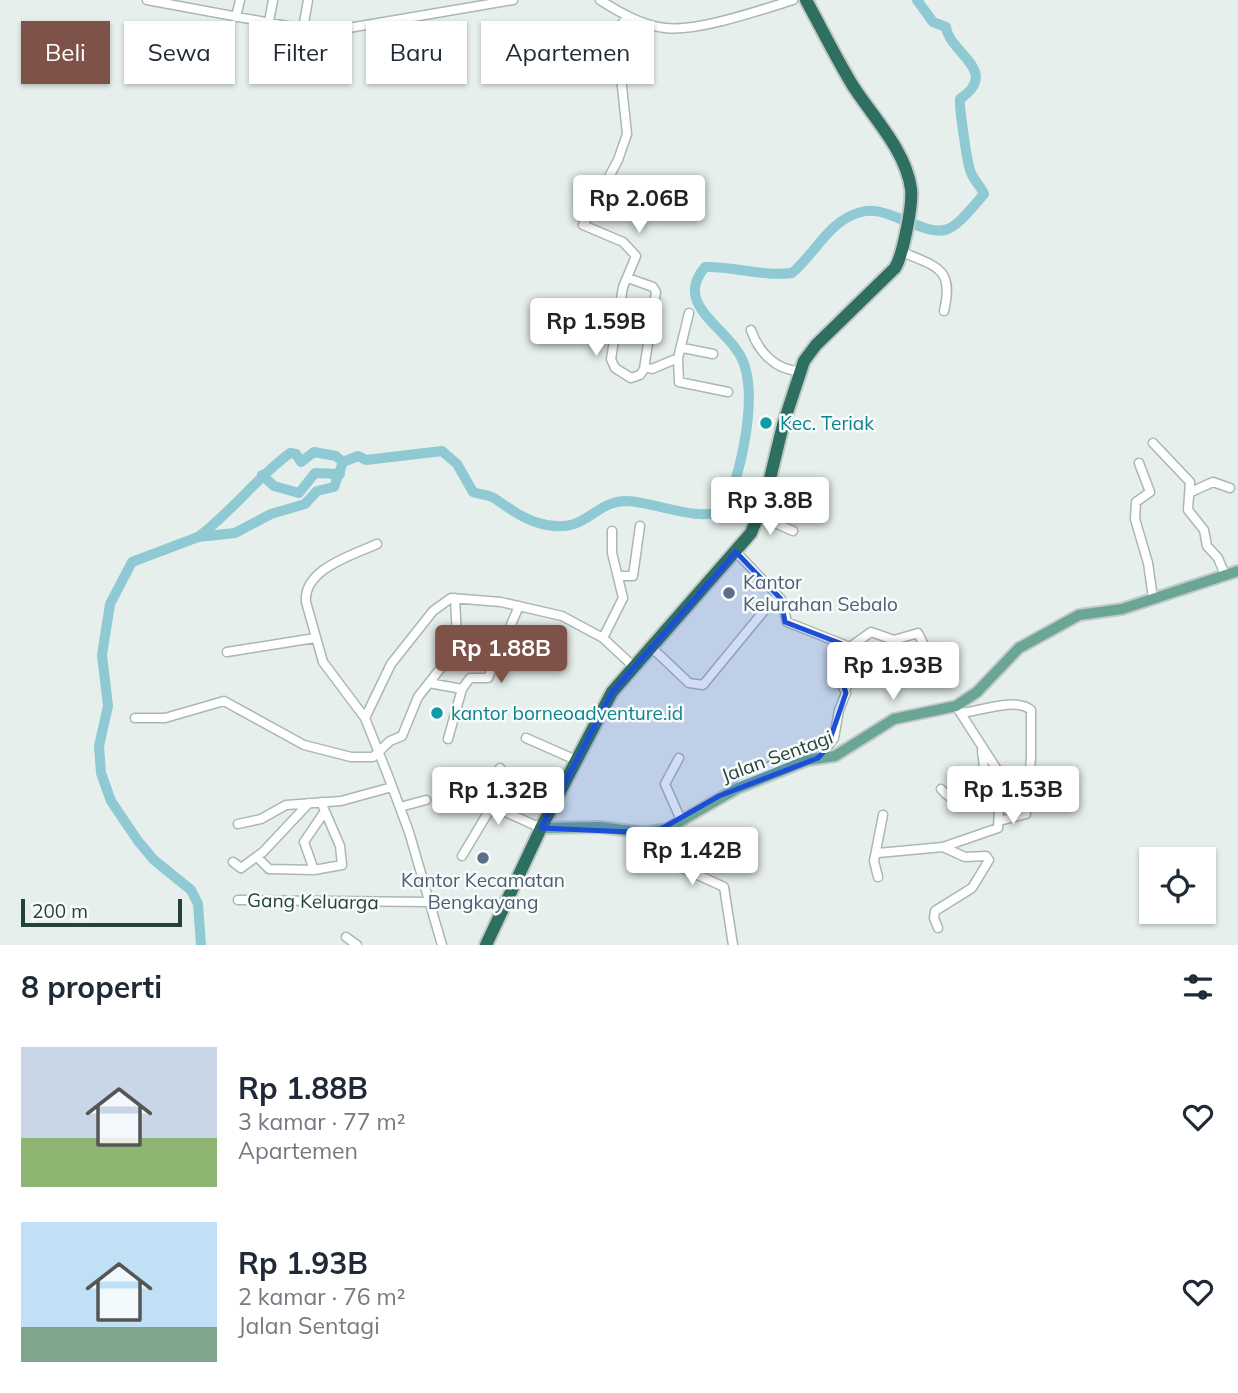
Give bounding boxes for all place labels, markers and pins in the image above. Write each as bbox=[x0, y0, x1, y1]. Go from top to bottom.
pin: Rp 2.06B bbox=[567, 176, 711, 235]
pin: Rp 1.59B bbox=[524, 298, 668, 358]
place label: Kec. Teriak bbox=[780, 411, 874, 435]
marker: Kec. Teriak bbox=[758, 415, 774, 431]
pin: Rp 3.8B bbox=[705, 477, 835, 537]
place label: Kantor Kelurahan Sebalo bbox=[743, 570, 898, 616]
marker: Kantor Kelurahan Sebalo bbox=[721, 585, 737, 601]
pin: Rp 1.88B bbox=[429, 626, 573, 685]
pin: Rp 1.93B bbox=[821, 642, 965, 702]
place label: kantor borneoadventure.id bbox=[451, 701, 683, 725]
marker: kantor borneoadventure.id bbox=[429, 705, 445, 721]
pin: Rp 1.53B bbox=[941, 766, 1085, 826]
pin: Rp 1.32B bbox=[426, 768, 570, 827]
pin: Rp 1.42B bbox=[620, 828, 764, 887]
marker: Kantor Kecamatan Bengkayang bbox=[475, 850, 491, 866]
place label: Kantor Kecamatan Bengkayang bbox=[401, 868, 565, 914]

